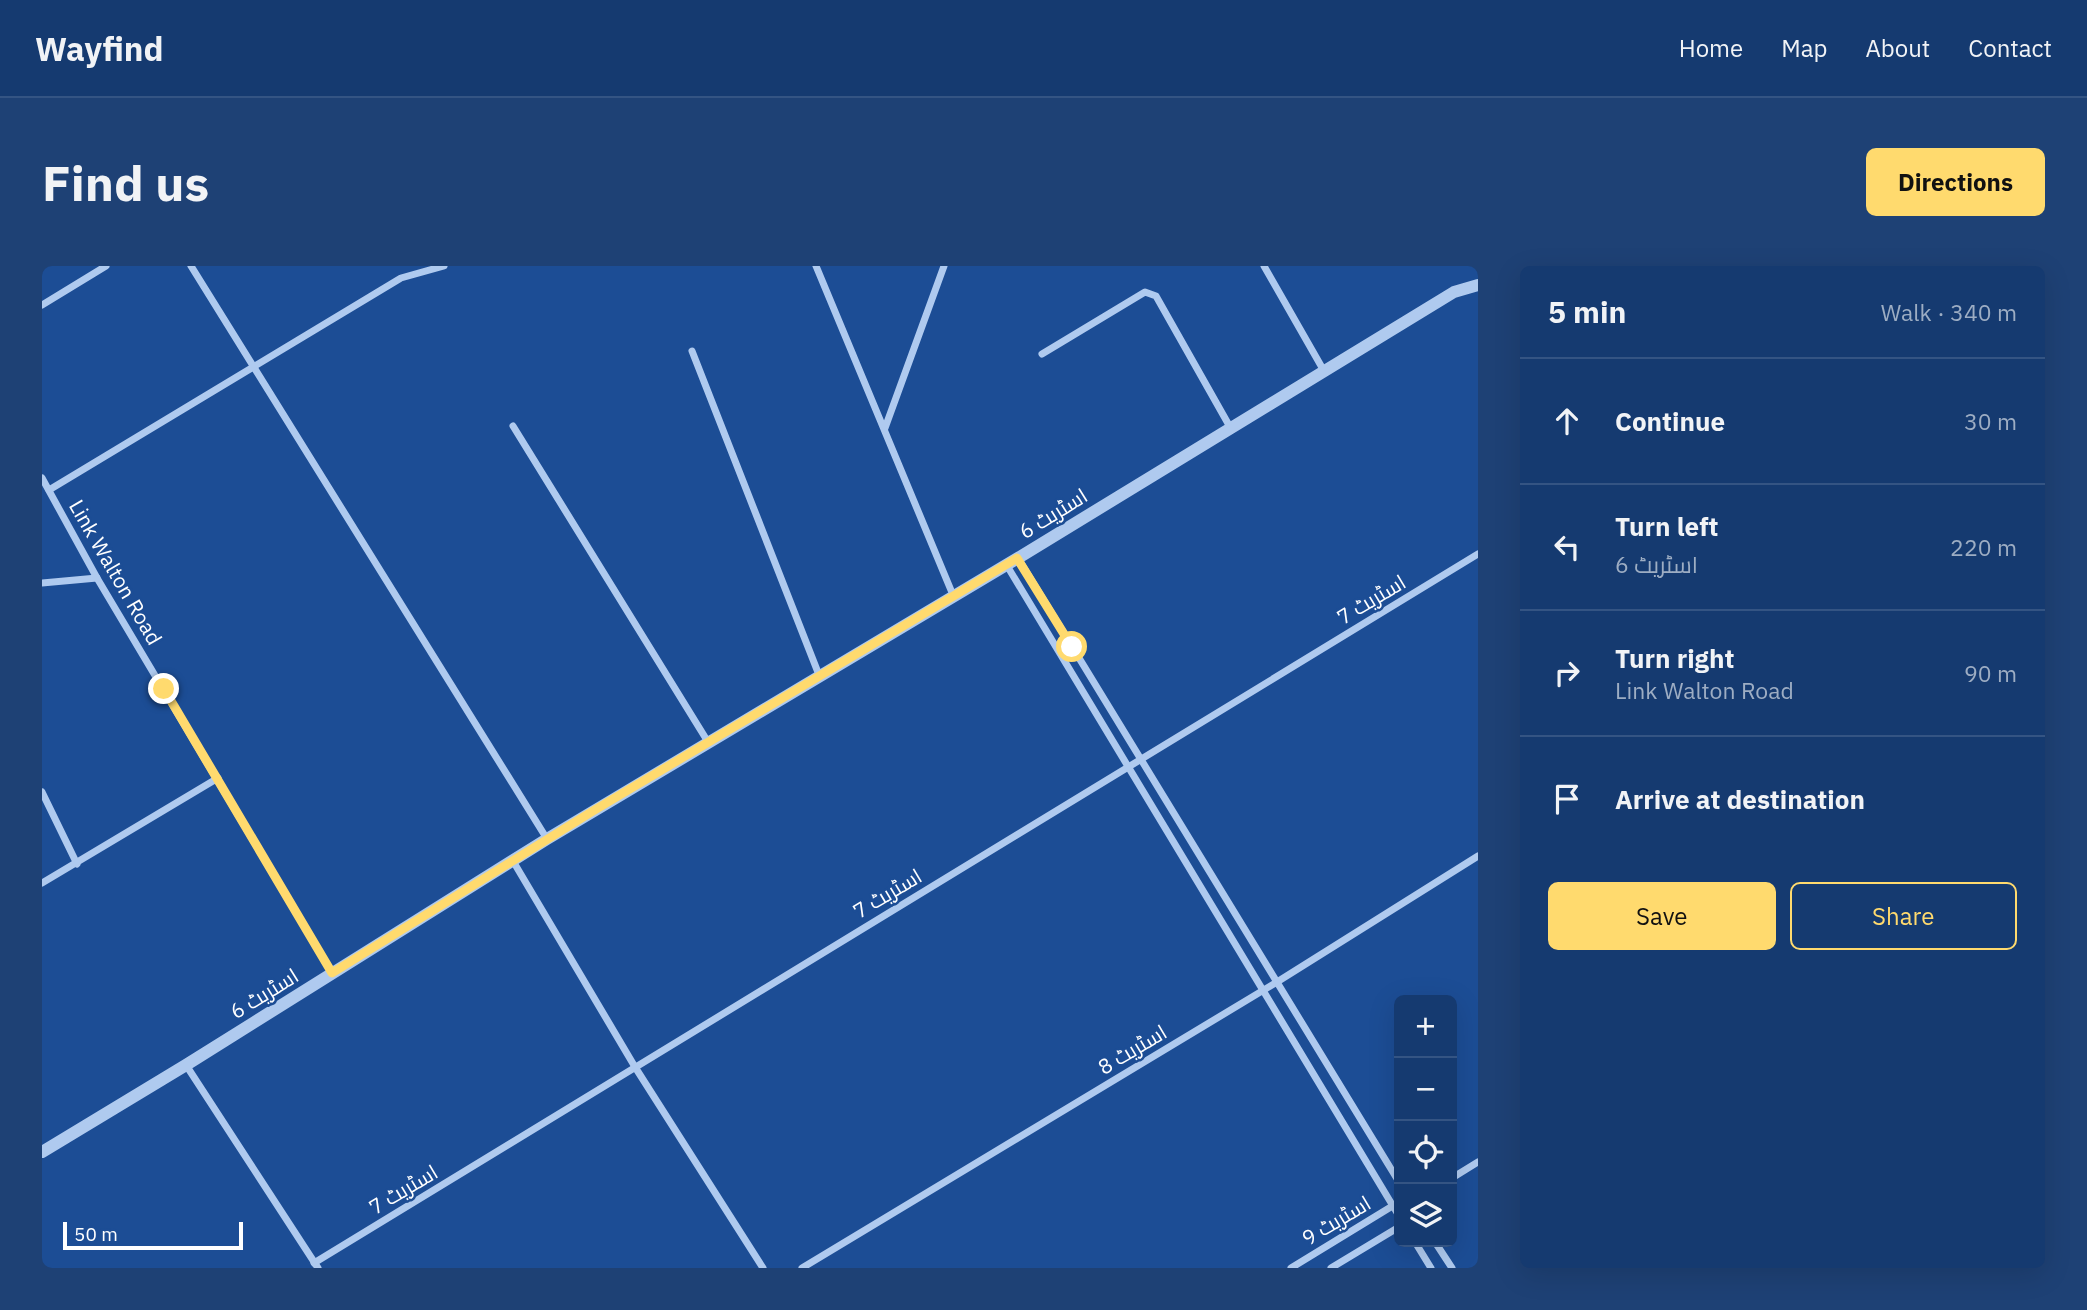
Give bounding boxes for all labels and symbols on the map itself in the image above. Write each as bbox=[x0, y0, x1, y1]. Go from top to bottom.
street label: اسٹریٹ 6 bbox=[1013, 481, 1093, 545]
street label: Link Walton Road bbox=[63, 494, 169, 650]
street label: اسٹریٹ 7 bbox=[1331, 567, 1411, 631]
route start bbox=[1056, 631, 1087, 662]
route end bbox=[148, 673, 179, 704]
street label: اسٹریٹ 7 bbox=[847, 861, 927, 925]
street label: اسٹریٹ 6 bbox=[224, 961, 304, 1025]
street label: اسٹریٹ 8 bbox=[1092, 1017, 1172, 1081]
street label: اسٹریٹ 7 bbox=[363, 1157, 443, 1221]
street label: اسٹریٹ 9 bbox=[1296, 1188, 1376, 1252]
scale bar bbox=[63, 1219, 243, 1251]

